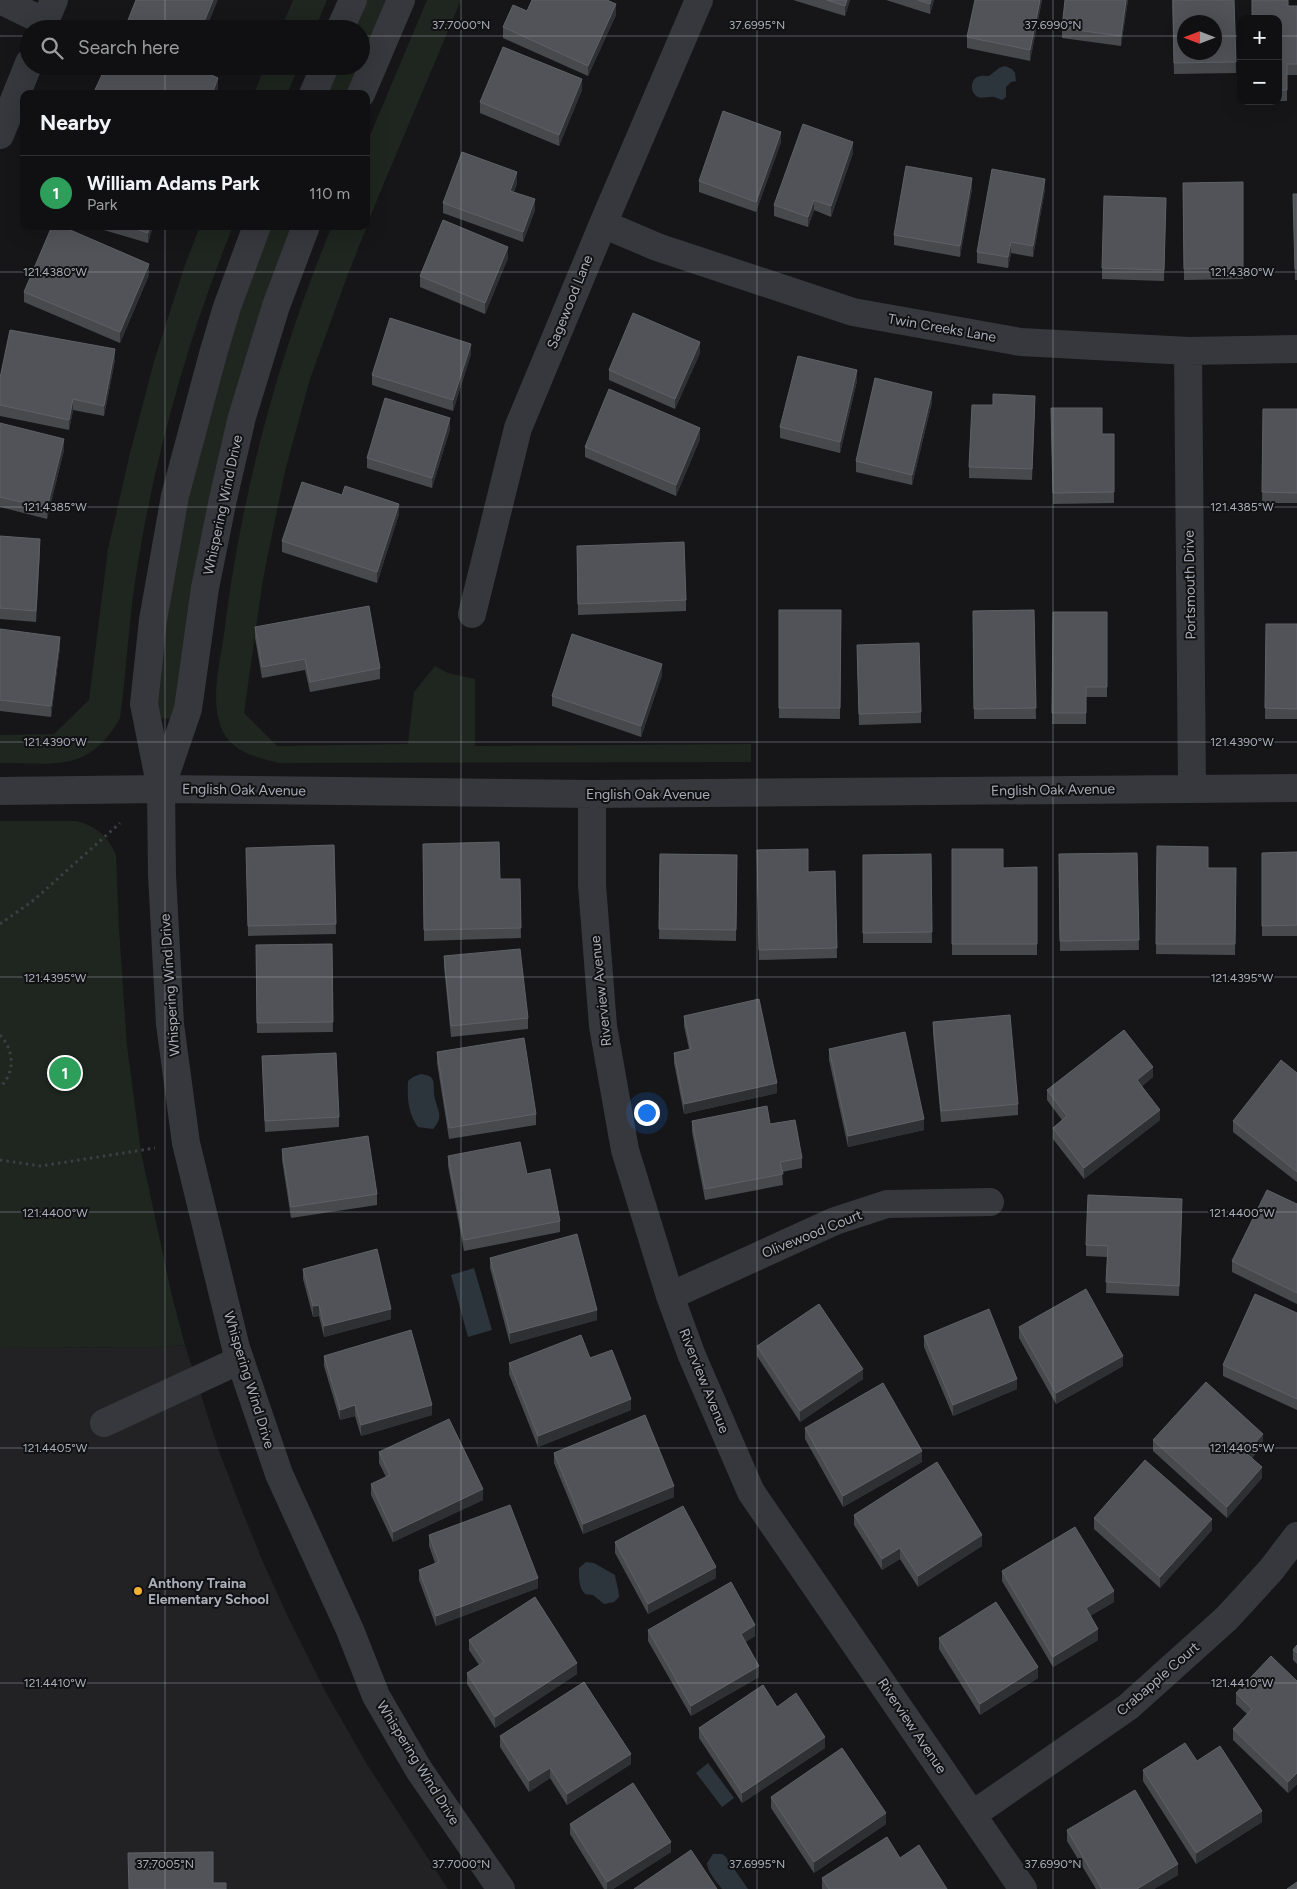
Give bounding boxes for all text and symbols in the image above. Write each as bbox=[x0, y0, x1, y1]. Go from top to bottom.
north arrow bbox=[1177, 15, 1222, 60]
map controls bbox=[1237, 15, 1282, 105]
button: + bbox=[1237, 15, 1282, 60]
text: 37.7000°N bbox=[432, 18, 490, 32]
text: 37.6995°N bbox=[729, 18, 785, 32]
text: 37.6990°N bbox=[1024, 18, 1082, 32]
search box bbox=[20, 20, 370, 75]
icon: search bbox=[38, 34, 66, 62]
text: Search here bbox=[78, 36, 180, 59]
button: − bbox=[1237, 60, 1282, 105]
text: Nearby bbox=[40, 110, 111, 135]
text: William Adams Park bbox=[87, 172, 260, 195]
text: 1 bbox=[53, 184, 59, 203]
text: 110 m bbox=[309, 184, 350, 203]
text: Park bbox=[87, 195, 117, 214]
street label: Sagewood Lane bbox=[543, 252, 597, 352]
text: 121.4380°W bbox=[23, 265, 88, 279]
text: 121.4380°W bbox=[1210, 265, 1275, 279]
street label: Twin Creeks Lane bbox=[886, 310, 998, 346]
street label: Whispering Wind Drive bbox=[200, 433, 246, 577]
text: 121.4385°W bbox=[23, 500, 87, 514]
text: 121.4385°W bbox=[1210, 500, 1274, 514]
street label: Portsmouth Drive bbox=[1181, 530, 1199, 640]
text: 121.4390°W bbox=[23, 735, 87, 749]
text: 121.4390°W bbox=[1210, 735, 1274, 749]
street label: English Oak Avenue bbox=[182, 780, 307, 800]
street label: English Oak Avenue bbox=[991, 780, 1116, 800]
street label: English Oak Avenue bbox=[586, 786, 710, 803]
street label: Whispering Wind Drive bbox=[157, 913, 183, 1057]
street label: Riverview Avenue bbox=[587, 934, 615, 1047]
text: 121.4395°W bbox=[24, 971, 87, 985]
text: 121.4395°W bbox=[1211, 971, 1274, 985]
pin: 1 bbox=[49, 1054, 81, 1092]
your location bbox=[634, 1100, 660, 1126]
text: 121.4400°W bbox=[22, 1206, 88, 1220]
street label: Olivewood Court bbox=[759, 1206, 865, 1262]
text: 121.4400°W bbox=[1209, 1206, 1275, 1220]
street label: Whispering Wind Drive bbox=[220, 1309, 278, 1451]
street label: Riverview Avenue bbox=[675, 1326, 733, 1436]
text: 121.4405°W bbox=[23, 1441, 88, 1455]
text: 121.4405°W bbox=[1210, 1441, 1275, 1455]
place label: Anthony Traina Elementary School bbox=[148, 1575, 269, 1608]
marker: Anthony Traina Elementary School bbox=[132, 1585, 144, 1597]
street label: Crabapple Court bbox=[1113, 1638, 1203, 1720]
street label: Riverview Avenue bbox=[874, 1675, 950, 1777]
text: 121.4410°W bbox=[24, 1676, 87, 1690]
text: 121.4410°W bbox=[1211, 1676, 1274, 1690]
street label: Whispering Wind Drive bbox=[373, 1698, 463, 1828]
text: 37.7005°N bbox=[136, 1857, 194, 1871]
text: 37.7000°N bbox=[432, 1857, 490, 1871]
text: 37.6995°N bbox=[729, 1857, 785, 1871]
text: 37.6990°N bbox=[1024, 1857, 1082, 1871]

